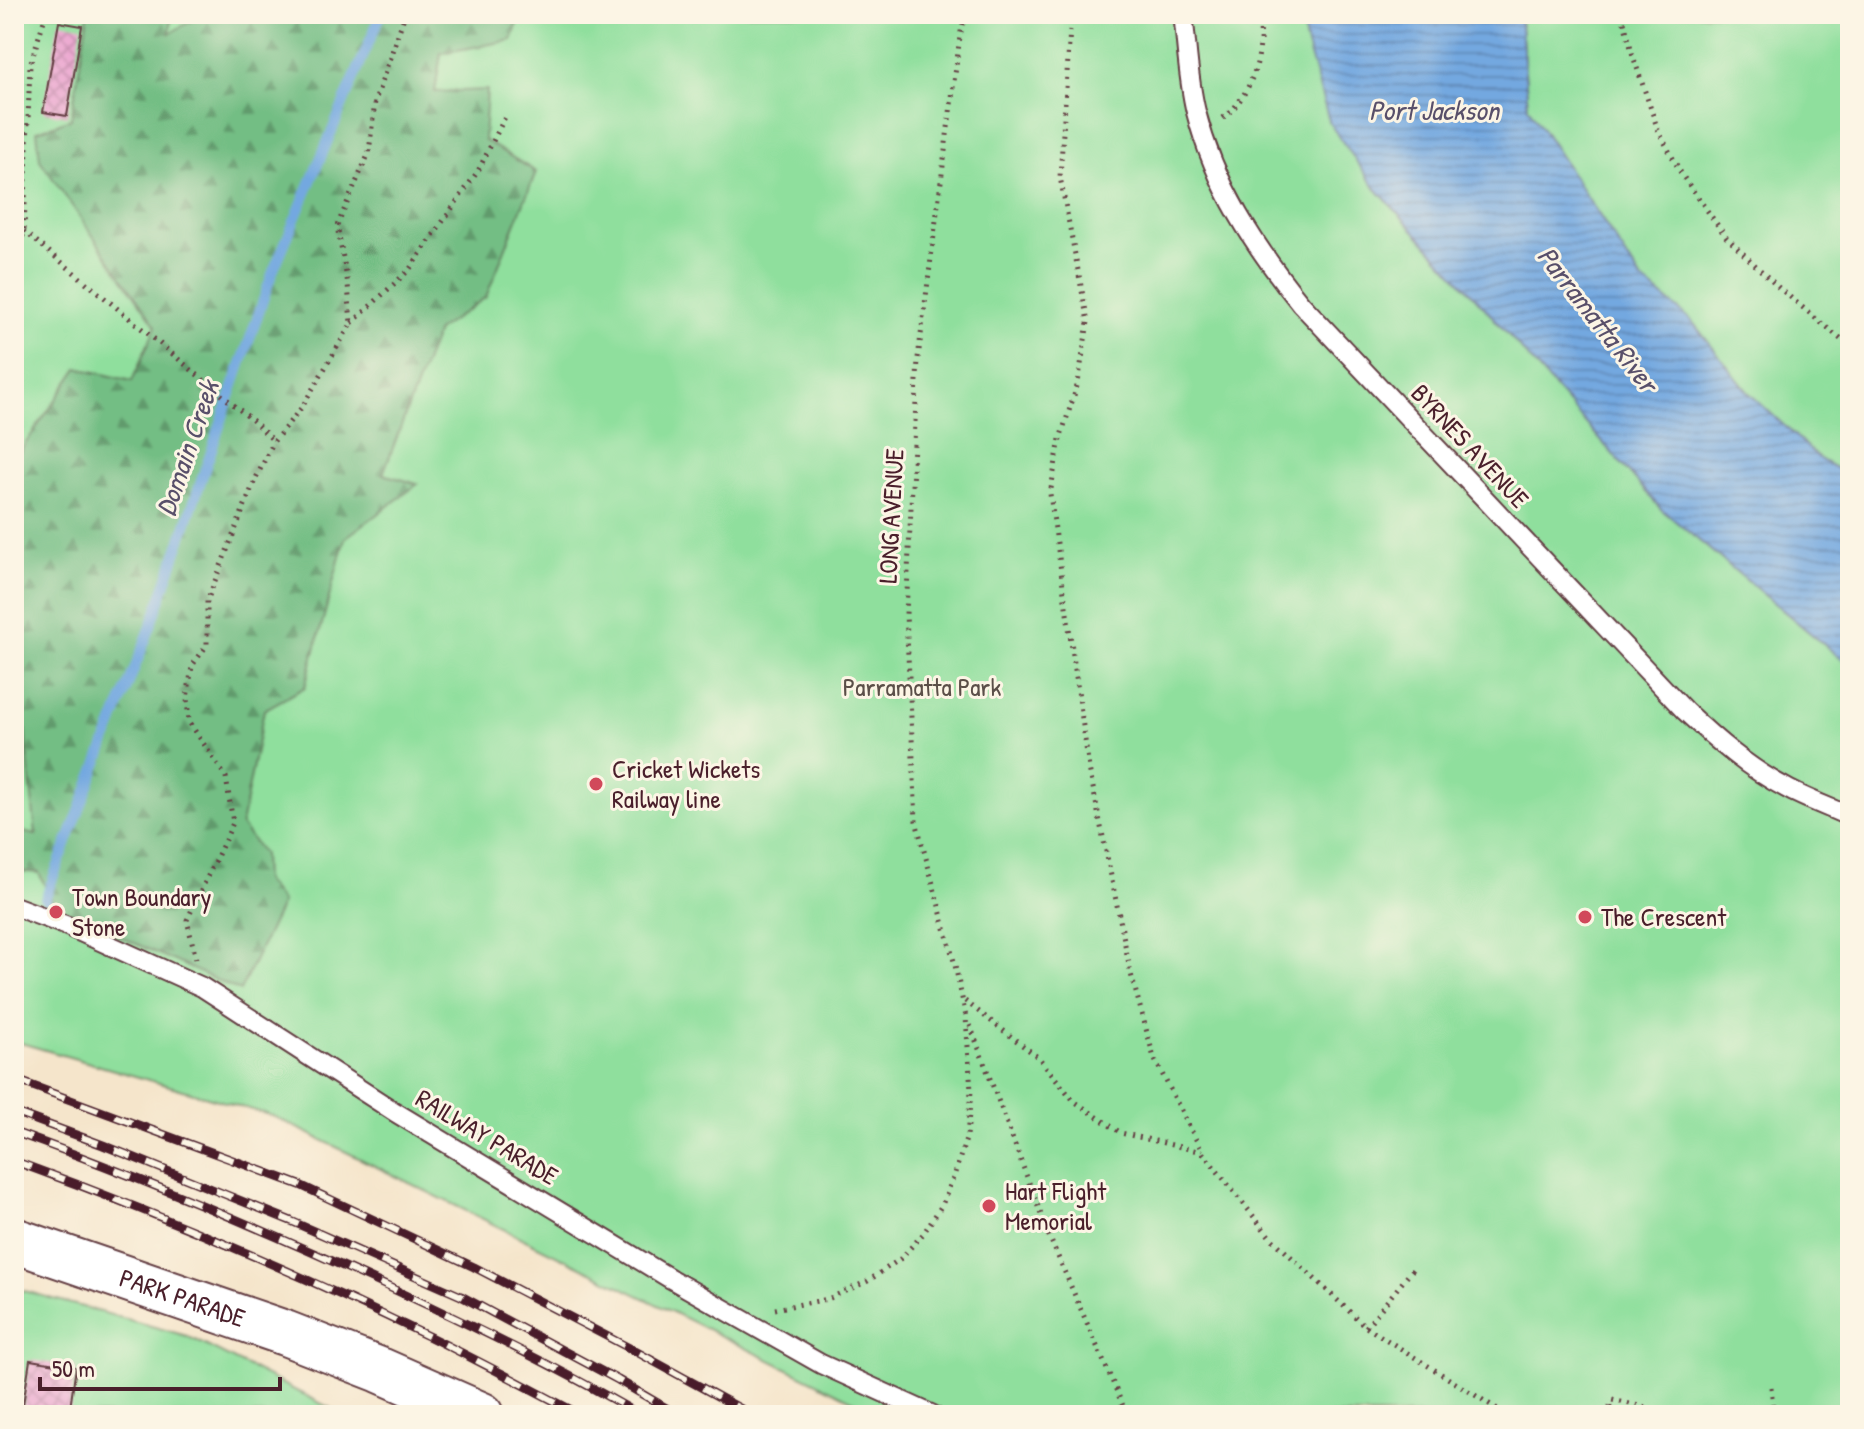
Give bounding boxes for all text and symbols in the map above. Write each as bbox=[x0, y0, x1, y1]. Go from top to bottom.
water label: Port Jackson bbox=[1369, 91, 1501, 129]
water label: Parramatta River bbox=[1529, 238, 1669, 402]
water label: Domain Creek bbox=[146, 373, 229, 520]
street label: BYRNES AVENUE bbox=[1404, 376, 1537, 516]
street label: LONG AVENUE bbox=[869, 447, 912, 584]
park label: Parramatta Park bbox=[843, 669, 1001, 704]
place label: Cricket Wickets Railway line bbox=[612, 751, 760, 816]
marker: Cricket Wickets Railway line bbox=[587, 775, 605, 793]
place label: Town Boundary Stone bbox=[72, 879, 212, 944]
place label: The Crescent bbox=[1601, 899, 1727, 934]
marker: Town Boundary Stone bbox=[47, 903, 65, 921]
marker: The Crescent bbox=[1576, 908, 1594, 926]
street label: RAILWAY PARADE bbox=[410, 1080, 565, 1193]
place label: Hart Flight Memorial bbox=[1005, 1173, 1107, 1238]
marker: Hart Flight Memorial bbox=[980, 1197, 998, 1215]
street label: PARK PARADE bbox=[115, 1260, 250, 1335]
scale bar bbox=[40, 1341, 280, 1391]
text: 50 m bbox=[52, 1352, 95, 1384]

